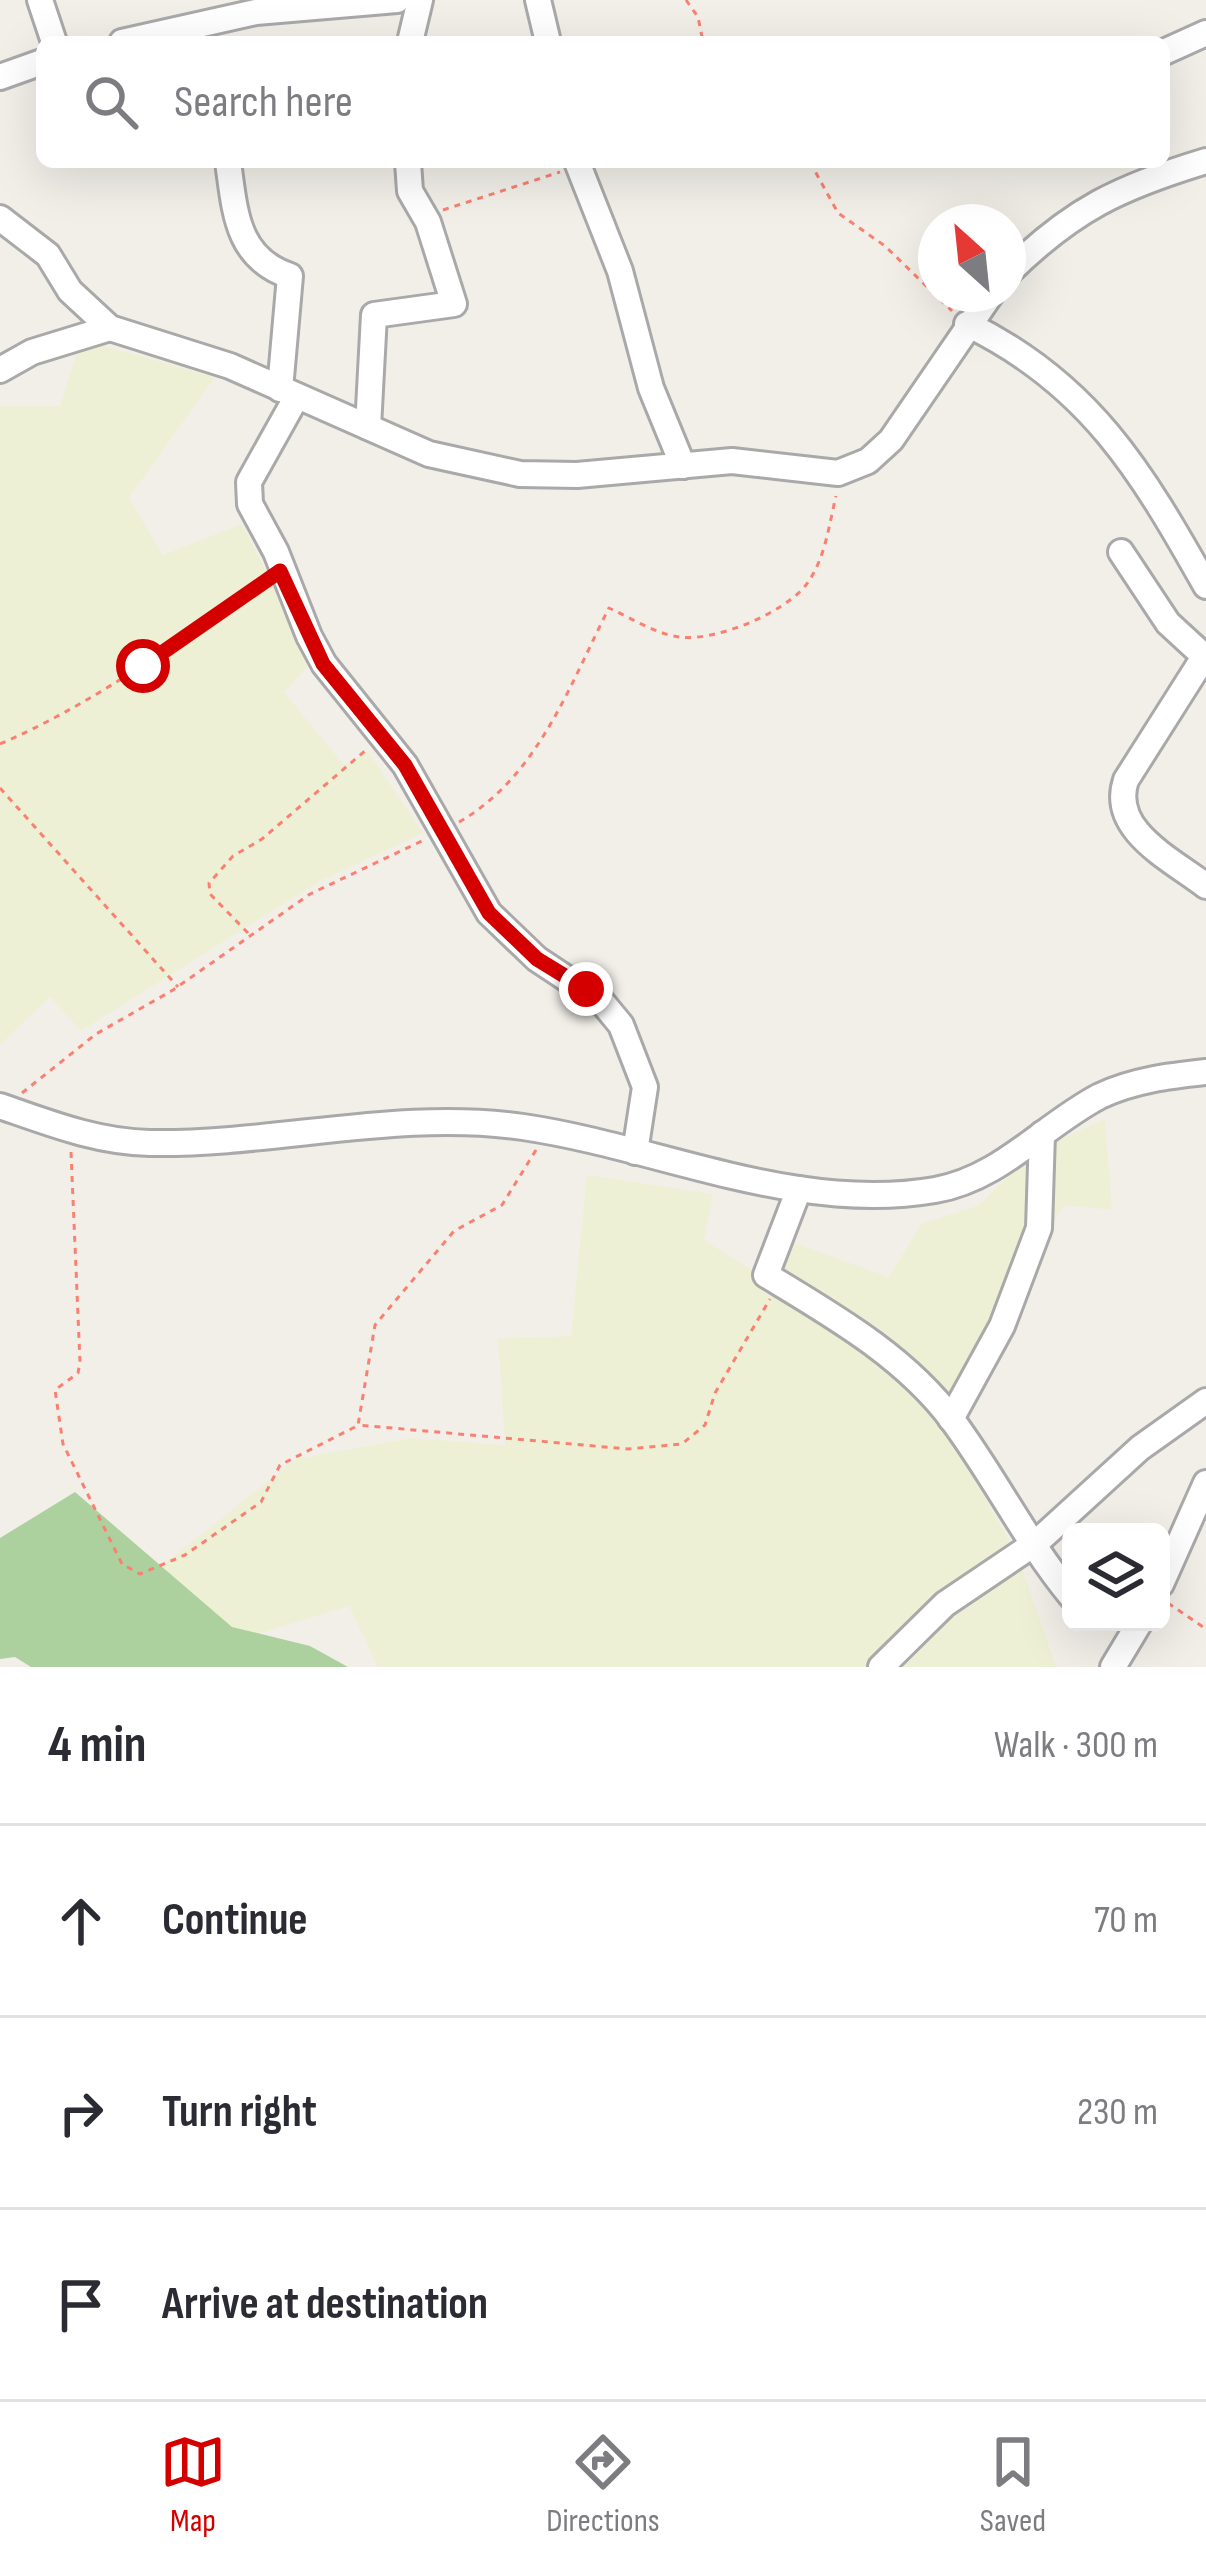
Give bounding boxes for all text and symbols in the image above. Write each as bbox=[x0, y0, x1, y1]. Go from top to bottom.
search box bbox=[36, 36, 1170, 168]
icon: search bbox=[78, 69, 144, 135]
text: Search here bbox=[174, 75, 353, 130]
north arrow bbox=[918, 204, 1026, 312]
route start bbox=[116, 639, 170, 693]
route end bbox=[559, 962, 613, 1016]
map controls bbox=[1062, 1523, 1170, 1631]
button: layers bbox=[1062, 1523, 1170, 1631]
text: 4 min bbox=[48, 1715, 147, 1776]
text: Walk · 300 m bbox=[994, 1722, 1158, 1769]
icon: ahead bbox=[48, 1888, 114, 1954]
text: Continue bbox=[162, 1893, 308, 1948]
text: 70 m bbox=[1094, 1897, 1158, 1944]
icon: right bbox=[48, 2080, 114, 2146]
text: Turn right bbox=[162, 2085, 317, 2140]
text: 230 m bbox=[1077, 2089, 1158, 2136]
icon: arrive bbox=[48, 2272, 114, 2338]
text: Arrive at destination bbox=[162, 2277, 488, 2332]
tab: Map bbox=[160, 2429, 226, 2541]
tab: Directions bbox=[546, 2429, 660, 2541]
tab: Saved bbox=[980, 2429, 1046, 2541]

